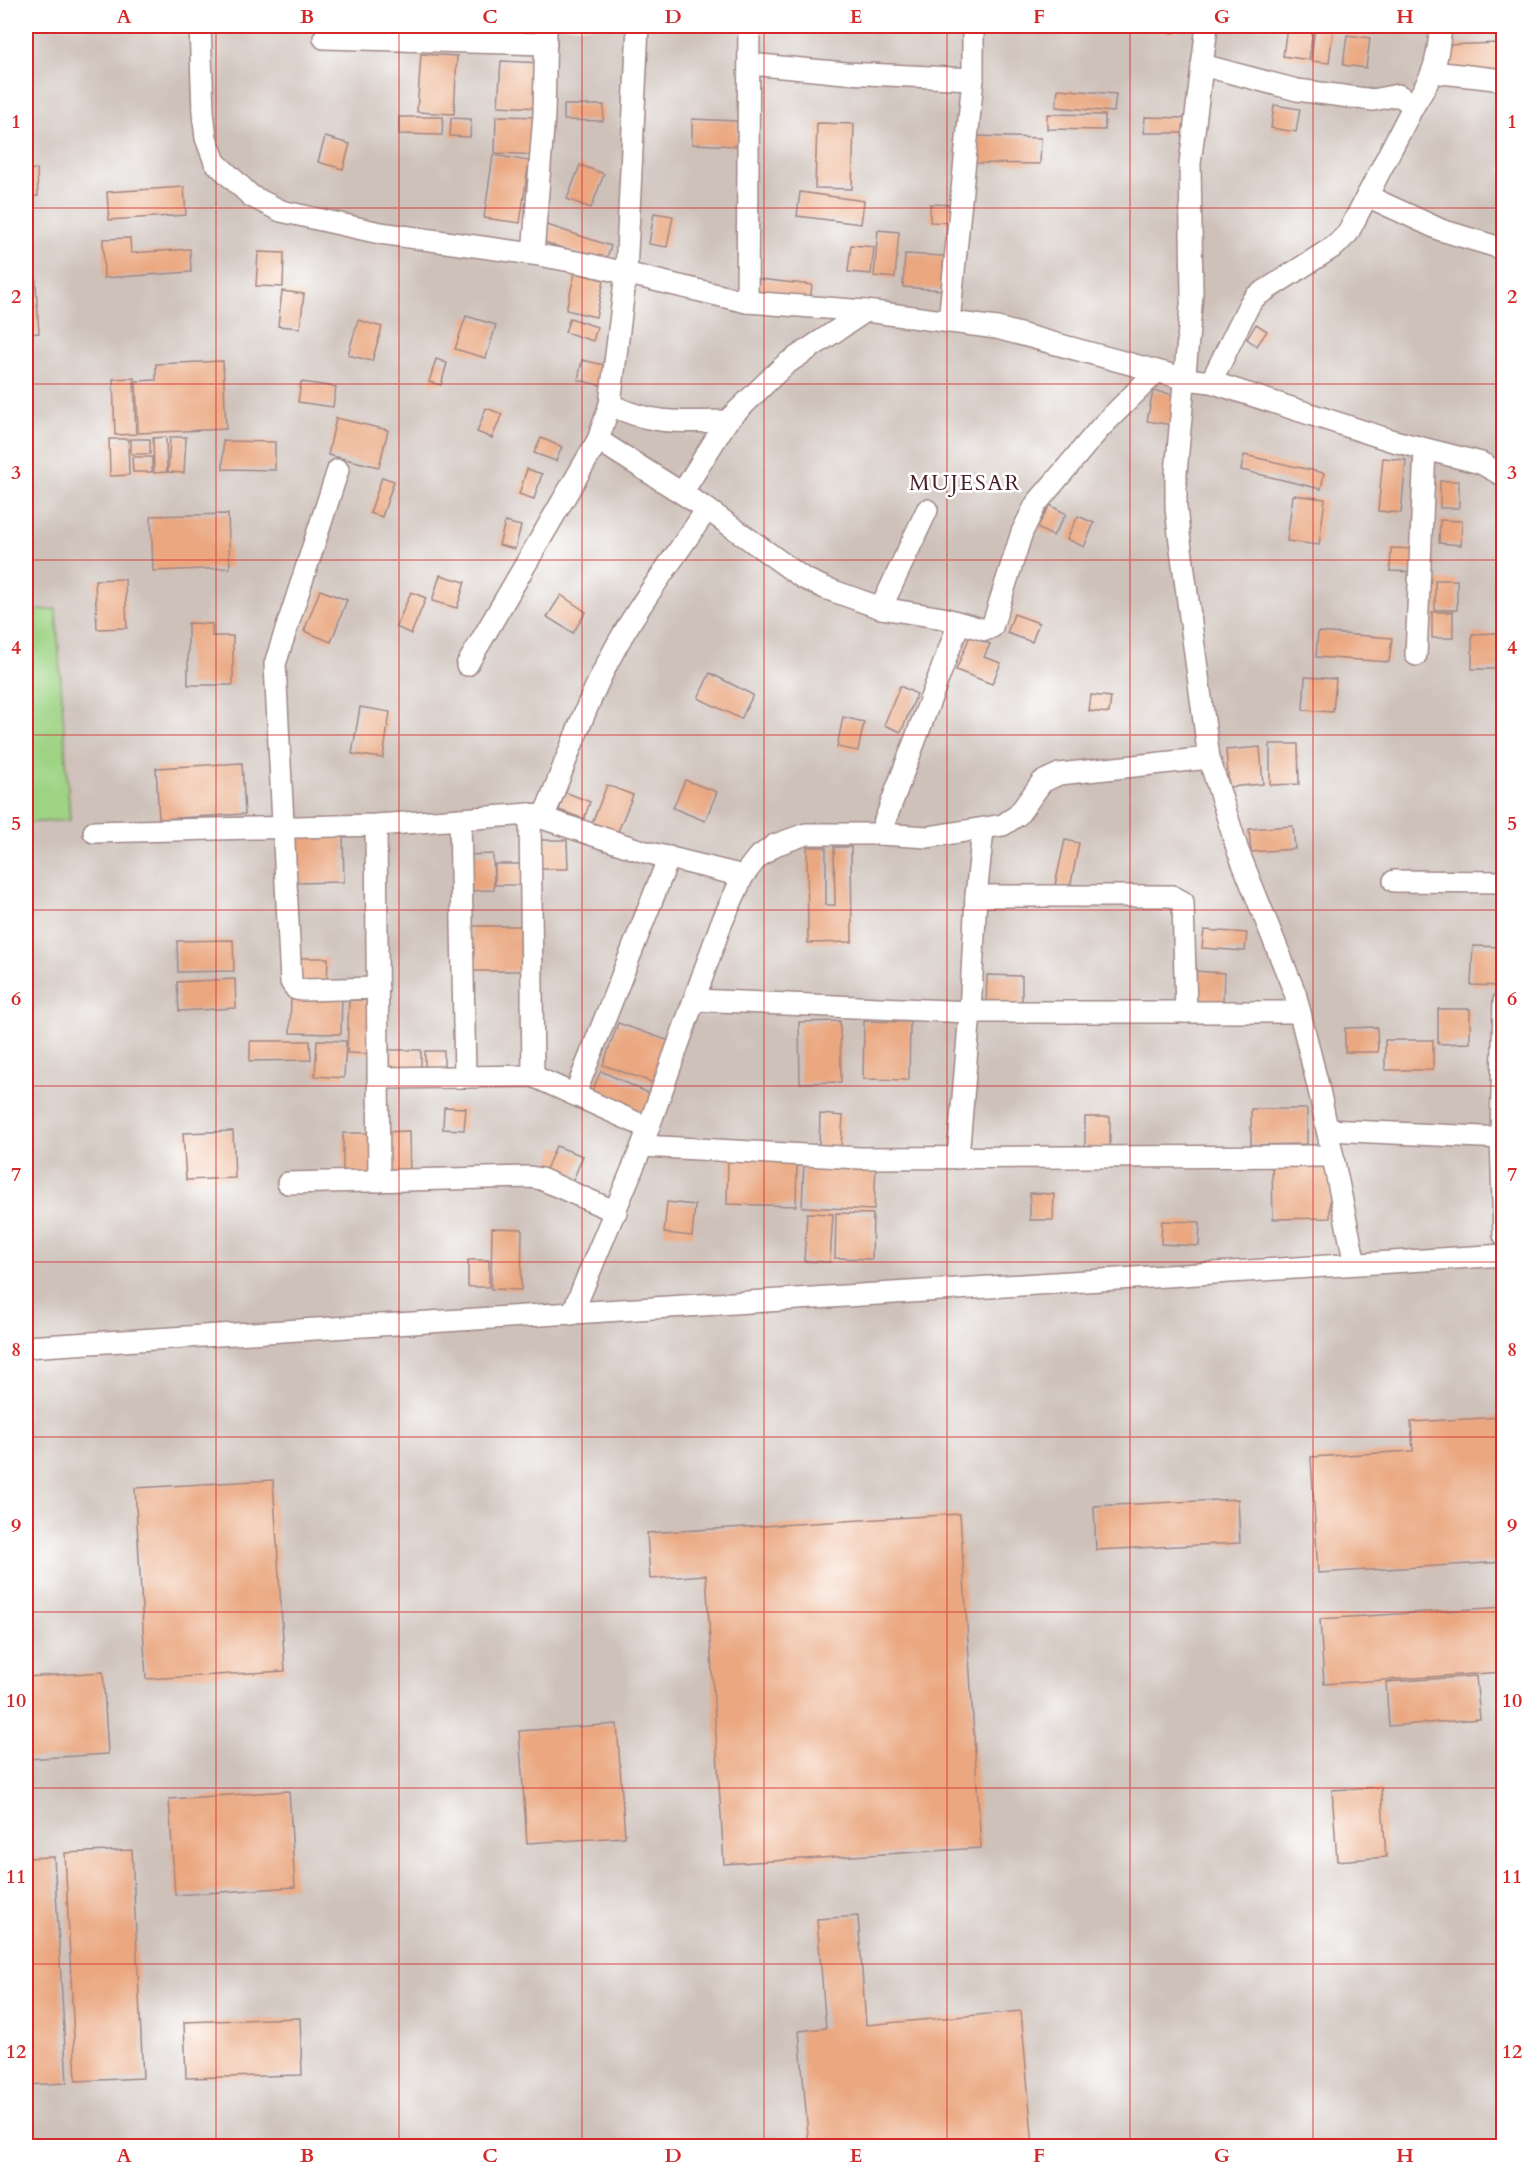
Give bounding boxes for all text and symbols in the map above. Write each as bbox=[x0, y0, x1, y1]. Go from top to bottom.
text: A bbox=[116, 3, 132, 30]
text: B bbox=[300, 3, 314, 30]
text: C bbox=[482, 3, 498, 30]
text: D bbox=[664, 3, 682, 30]
text: E bbox=[850, 3, 862, 30]
text: F bbox=[1033, 3, 1045, 30]
text: G bbox=[1214, 3, 1230, 30]
text: H bbox=[1396, 3, 1414, 30]
text: 1 bbox=[11, 108, 21, 135]
text: 1 bbox=[1507, 108, 1517, 135]
text: 2 bbox=[11, 283, 21, 310]
text: 2 bbox=[1507, 283, 1517, 310]
text: 3 bbox=[11, 459, 21, 486]
text: 3 bbox=[1507, 459, 1517, 486]
district label: MUJESAR bbox=[909, 468, 1021, 498]
text: 4 bbox=[11, 634, 21, 661]
text: 4 bbox=[1507, 634, 1517, 661]
text: 5 bbox=[11, 810, 21, 837]
text: 5 bbox=[1507, 810, 1517, 837]
text: 6 bbox=[11, 985, 21, 1012]
text: 6 bbox=[1507, 985, 1517, 1012]
text: 7 bbox=[11, 1161, 21, 1188]
text: 7 bbox=[1507, 1161, 1517, 1188]
text: 8 bbox=[11, 1336, 21, 1363]
text: 8 bbox=[1507, 1336, 1517, 1363]
text: 9 bbox=[11, 1512, 21, 1539]
text: 9 bbox=[1507, 1512, 1517, 1539]
text: 10 bbox=[6, 1687, 26, 1714]
text: 10 bbox=[1502, 1687, 1522, 1714]
text: 11 bbox=[6, 1863, 26, 1890]
text: 11 bbox=[1502, 1863, 1522, 1890]
text: 12 bbox=[6, 2038, 26, 2065]
text: 12 bbox=[1502, 2038, 1522, 2065]
text: A bbox=[116, 2142, 132, 2169]
text: B bbox=[300, 2142, 314, 2169]
text: C bbox=[482, 2142, 498, 2169]
text: D bbox=[664, 2142, 682, 2169]
text: E bbox=[850, 2142, 862, 2169]
text: F bbox=[1033, 2142, 1045, 2169]
text: G bbox=[1214, 2142, 1230, 2169]
text: H bbox=[1396, 2142, 1414, 2169]

